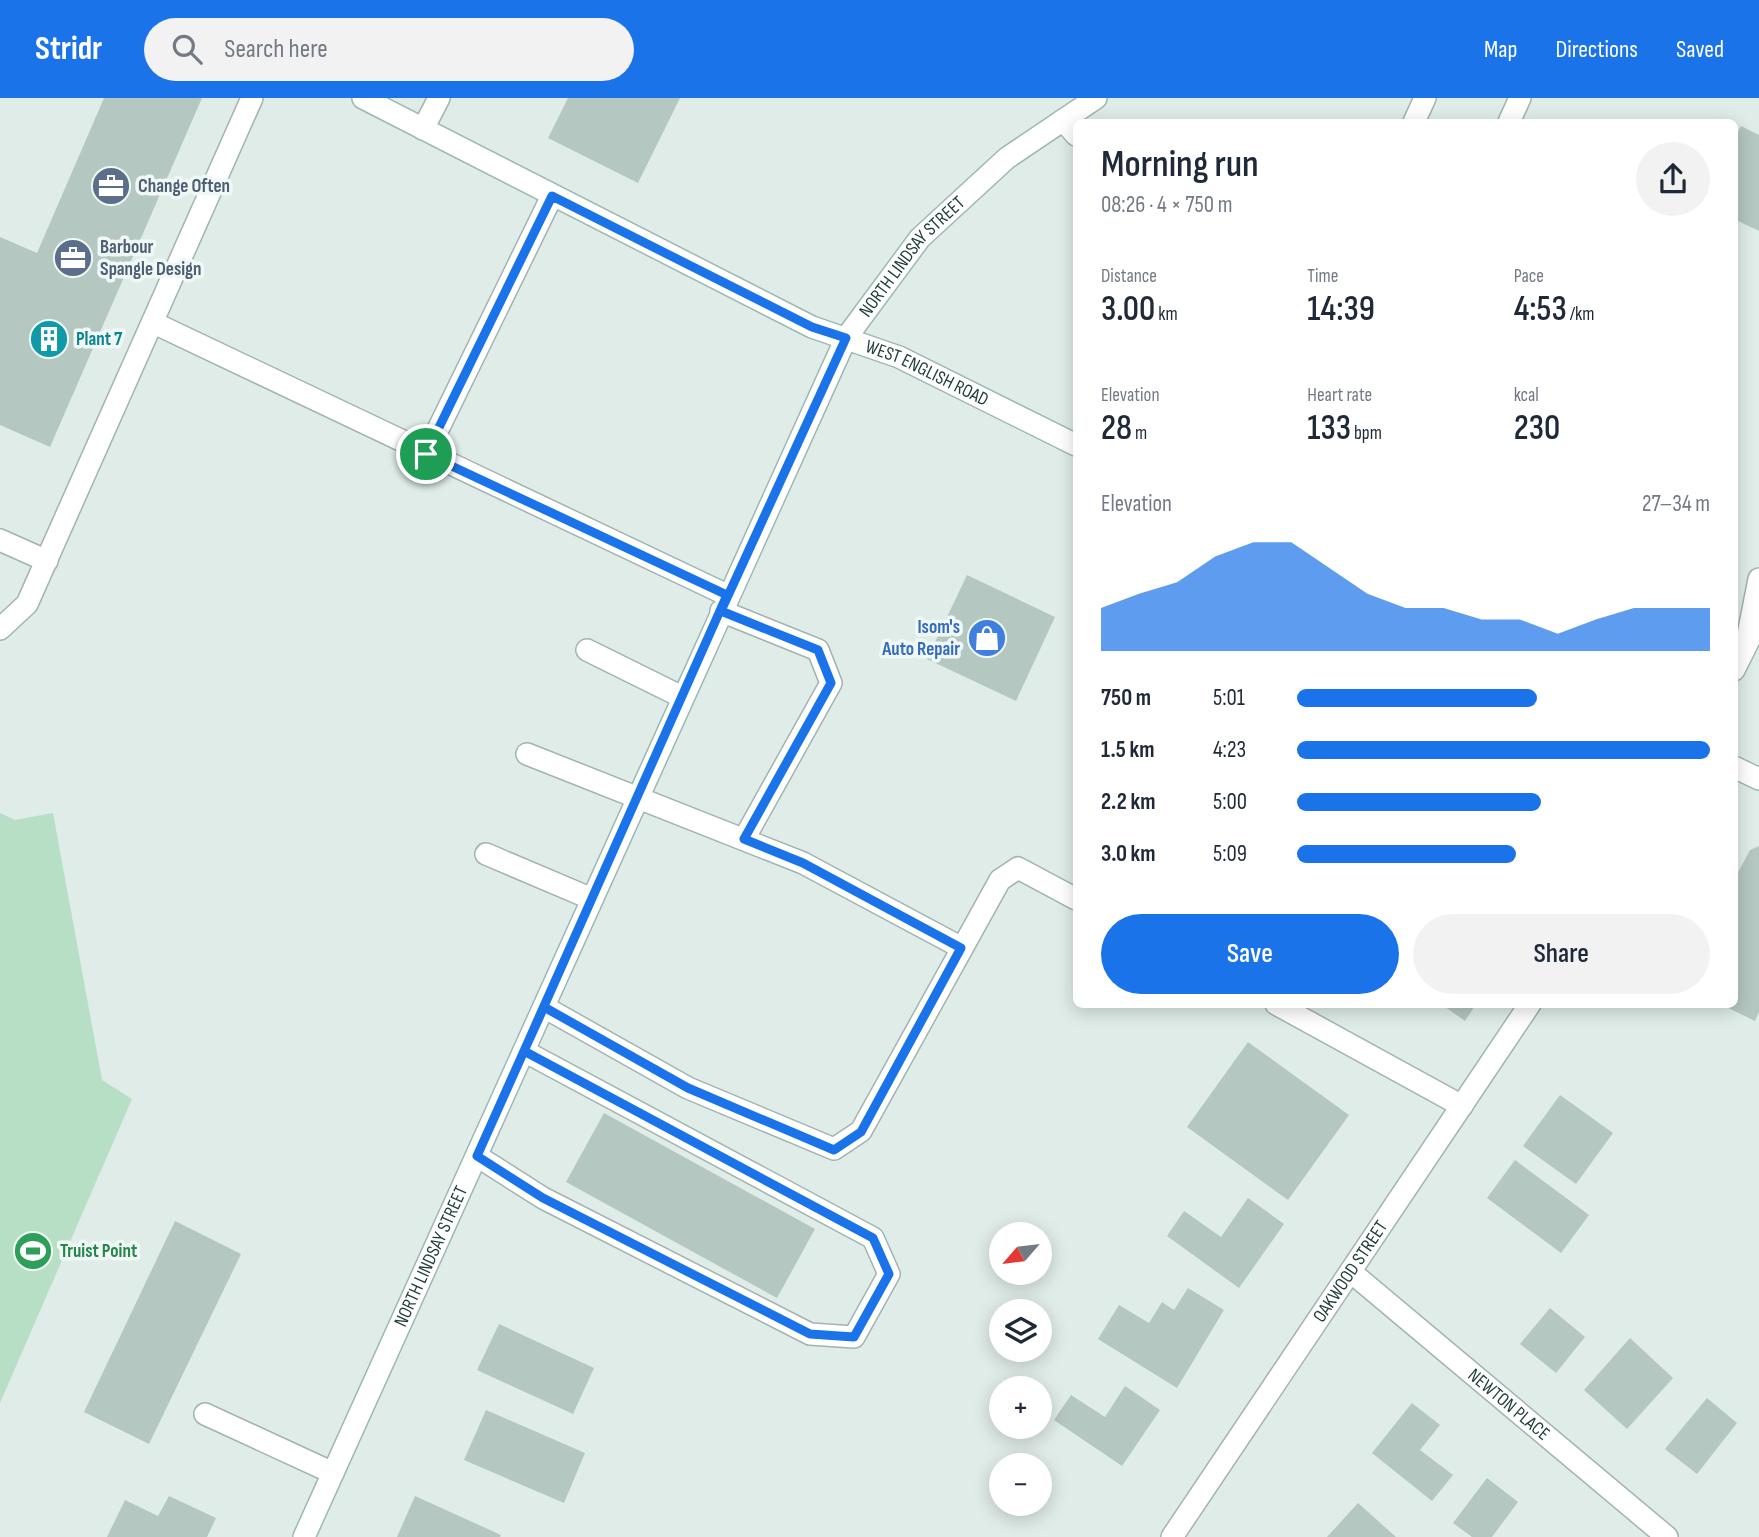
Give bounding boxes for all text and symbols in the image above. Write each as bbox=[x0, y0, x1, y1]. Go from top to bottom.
search box bbox=[144, 18, 634, 81]
text: Stridr bbox=[35, 29, 102, 69]
icon: search bbox=[168, 30, 206, 68]
text: Search here bbox=[224, 34, 328, 65]
text: Map bbox=[1484, 35, 1517, 64]
text: Directions bbox=[1555, 35, 1638, 64]
text: Saved bbox=[1676, 35, 1724, 64]
text: Morning run bbox=[1101, 142, 1259, 187]
button: share bbox=[1636, 142, 1710, 216]
office icon: Change Often bbox=[90, 165, 132, 207]
place label: Change Often bbox=[138, 175, 230, 198]
street label: NORTH LINDSAY STREET bbox=[854, 191, 970, 321]
text: 08:26 · 4 × 750 m bbox=[1101, 191, 1232, 219]
place label: Barbour Spangle Design bbox=[100, 236, 202, 281]
office icon: Barbour Spangle Design bbox=[52, 237, 94, 279]
text: Distance bbox=[1101, 265, 1157, 288]
text: Time bbox=[1307, 265, 1338, 288]
text: Pace bbox=[1514, 265, 1544, 288]
text: 3.00 bbox=[1101, 288, 1155, 331]
text: 14:39 bbox=[1307, 288, 1375, 331]
text: 4:53 bbox=[1514, 288, 1567, 331]
text: km bbox=[1155, 303, 1178, 326]
text: /km bbox=[1567, 303, 1594, 326]
building icon: Plant 7 bbox=[28, 318, 70, 360]
place label: Plant 7 bbox=[76, 328, 123, 351]
street label: WEST ENGLISH ROAD bbox=[863, 335, 992, 411]
text: Elevation bbox=[1101, 384, 1160, 407]
text: Heart rate bbox=[1307, 384, 1372, 407]
text: kcal bbox=[1514, 384, 1539, 407]
text: 28 bbox=[1101, 407, 1132, 450]
text: 133 bbox=[1307, 407, 1351, 450]
text: 230 bbox=[1514, 407, 1560, 450]
text: m bbox=[1132, 422, 1147, 445]
text: bpm bbox=[1351, 422, 1382, 445]
pin bbox=[396, 424, 456, 484]
icon: arrive bbox=[407, 435, 445, 473]
text: Elevation bbox=[1101, 490, 1172, 518]
text: 27–34 m bbox=[1642, 490, 1710, 518]
place label: Isom's Auto Repair bbox=[881, 616, 960, 661]
shop icon: Isom's Auto Repair bbox=[966, 617, 1008, 659]
text: 750 m bbox=[1101, 684, 1151, 712]
text: 5:01 bbox=[1213, 684, 1245, 712]
text: 1.5 km bbox=[1101, 736, 1154, 764]
text: 4:23 bbox=[1213, 736, 1246, 764]
text: 2.2 km bbox=[1101, 788, 1155, 816]
text: 5:00 bbox=[1213, 788, 1247, 816]
text: 3.0 km bbox=[1101, 840, 1156, 868]
text: 5:09 bbox=[1213, 840, 1247, 868]
button: Save bbox=[1101, 914, 1399, 994]
button: Share bbox=[1413, 914, 1710, 994]
street label: NORTH LINDSAY STREET bbox=[389, 1182, 473, 1330]
street label: OAKWOOD STREET bbox=[1308, 1216, 1393, 1327]
north arrow bbox=[989, 1222, 1052, 1284]
map controls bbox=[989, 1222, 1052, 1516]
sports icon: Truist Point bbox=[12, 1230, 54, 1272]
place label: Truist Point bbox=[60, 1240, 137, 1263]
button: layers bbox=[989, 1299, 1052, 1362]
street label: NEWTON PLACE bbox=[1463, 1363, 1554, 1445]
button: + bbox=[989, 1376, 1052, 1439]
button: − bbox=[989, 1453, 1052, 1516]

